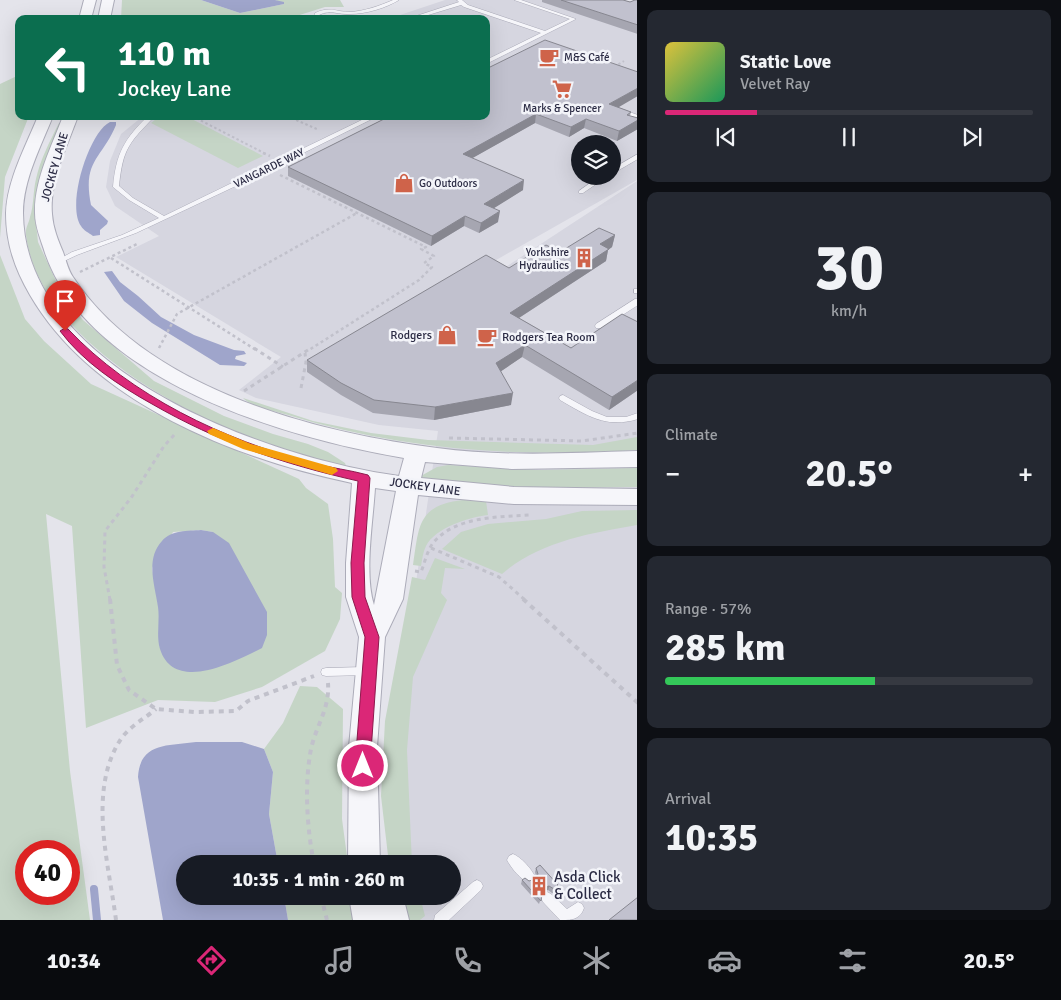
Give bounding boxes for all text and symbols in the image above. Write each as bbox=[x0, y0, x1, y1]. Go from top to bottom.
text: 110 m bbox=[118, 32, 211, 75]
icon: left bbox=[35, 35, 100, 100]
cafe icon: M&S Café bbox=[538, 46, 560, 68]
text: Static Love bbox=[740, 50, 831, 74]
place label: M&S Café bbox=[564, 51, 609, 64]
text: Velvet Ray bbox=[740, 74, 810, 94]
text: Jockey Lane bbox=[118, 75, 232, 102]
supermarket icon: Marks & Spencer bbox=[551, 78, 573, 100]
place label: Marks & Spencer bbox=[523, 102, 601, 115]
icon: previous bbox=[712, 123, 740, 151]
icon: pause bbox=[835, 123, 863, 151]
icon: next bbox=[958, 123, 986, 151]
street label: JOCKEY LANE bbox=[38, 130, 72, 203]
map controls bbox=[571, 135, 621, 185]
button: layers bbox=[571, 135, 621, 185]
street label: VANGARDE WAY bbox=[232, 145, 307, 191]
shop icon: Go Outdoors bbox=[393, 172, 415, 194]
place label: Go Outdoors bbox=[419, 177, 478, 190]
text: 30 bbox=[814, 228, 884, 308]
place label: Yorkshire Hydraulics bbox=[519, 246, 569, 272]
building icon: Yorkshire Hydraulics bbox=[573, 247, 595, 269]
pin bbox=[44, 280, 86, 331]
icon: arrive bbox=[51, 287, 79, 315]
text: km/h bbox=[831, 301, 867, 321]
shop icon: Rodgers bbox=[436, 324, 458, 346]
cafe icon: Rodgers Tea Room bbox=[476, 326, 498, 348]
place label: Rodgers bbox=[390, 328, 432, 343]
place label: Rodgers Tea Room bbox=[502, 330, 595, 345]
text: Climate bbox=[665, 425, 718, 445]
text: 20.5° bbox=[805, 450, 893, 497]
text: − bbox=[665, 457, 680, 491]
text: + bbox=[1018, 457, 1033, 491]
street label: JOCKEY LANE bbox=[389, 475, 462, 499]
text: Range · 57% bbox=[665, 599, 751, 619]
text: 285 km bbox=[665, 624, 786, 671]
position arrow bbox=[336, 739, 388, 791]
text: Arrival bbox=[665, 789, 711, 809]
text: 10:35 bbox=[665, 814, 758, 861]
speed limit sign: 40 bbox=[15, 840, 80, 905]
text: 10:35 · 1 min · 260 m bbox=[232, 868, 405, 892]
place label: Asda Click & Collect bbox=[554, 868, 621, 903]
building icon: Asda Click & Collect bbox=[528, 875, 550, 897]
icon: directions bbox=[194, 943, 229, 978]
icon: music bbox=[322, 943, 357, 978]
icon: phone bbox=[450, 943, 485, 978]
icon: climate bbox=[579, 943, 614, 978]
icon: car bbox=[707, 943, 742, 978]
icon: filters bbox=[835, 943, 870, 978]
text: 10:34 bbox=[47, 947, 101, 974]
text: 20.5° bbox=[964, 947, 1014, 974]

